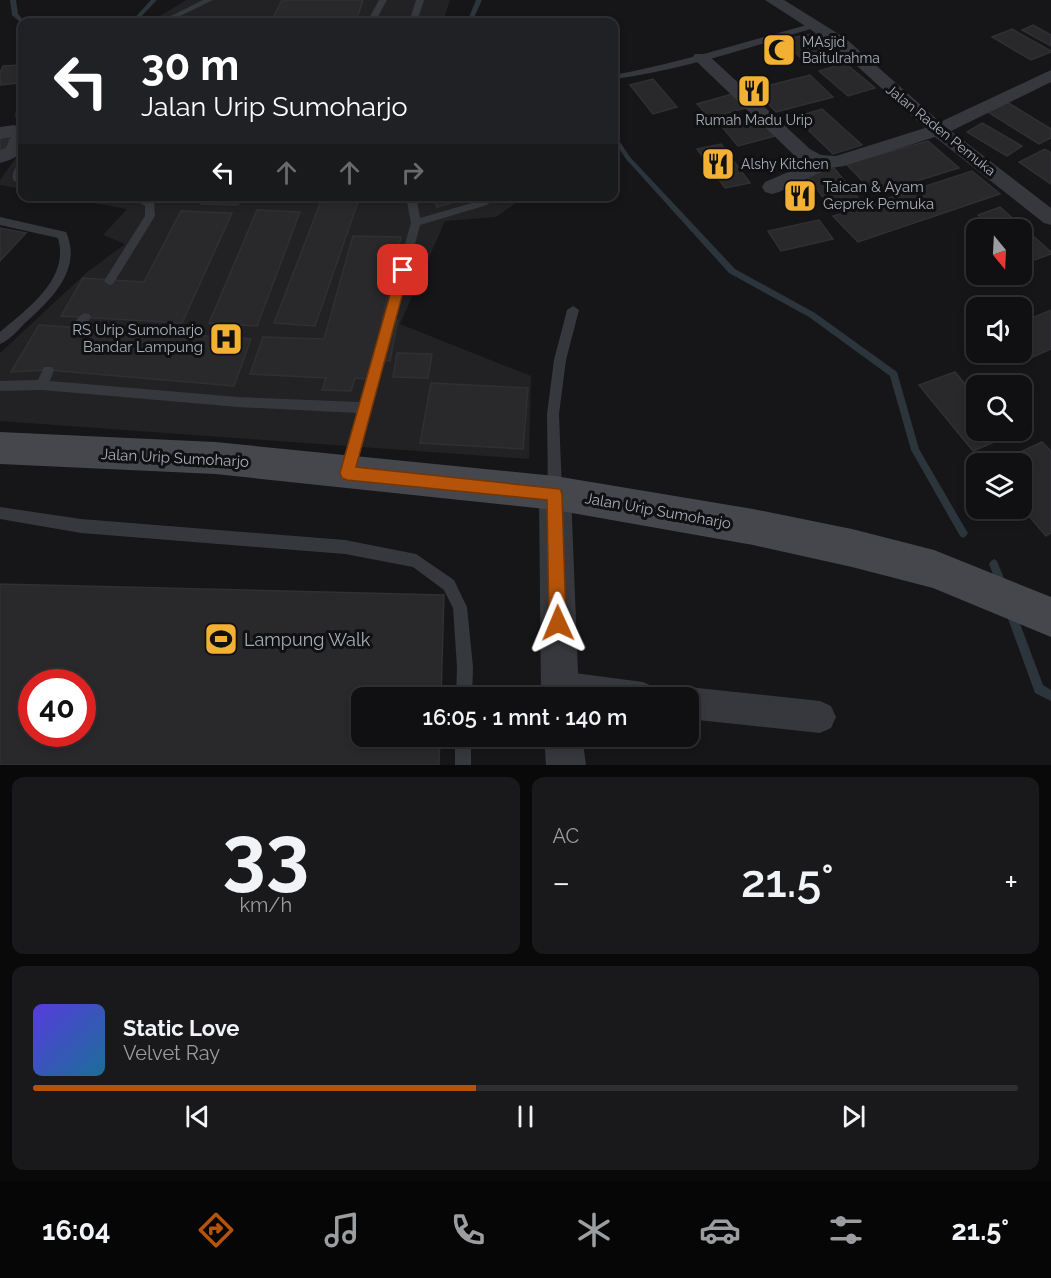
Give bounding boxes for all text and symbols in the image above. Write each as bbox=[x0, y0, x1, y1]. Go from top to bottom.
mosque icon: MAsjid Baitulrahma bbox=[761, 32, 797, 68]
place label: MAsjid Baitulrahma bbox=[802, 34, 880, 66]
text: 30 m bbox=[141, 41, 239, 90]
icon: left bbox=[42, 42, 120, 120]
restaurant icon: Rumah Madu Urip bbox=[736, 73, 772, 109]
street label: Jalan Raden Pemuka bbox=[883, 81, 999, 179]
text: Jalan Urip Sumoharjo bbox=[141, 91, 408, 122]
place label: Rumah Madu Urip bbox=[695, 112, 813, 128]
restaurant icon: Alshy Kitchen bbox=[700, 146, 736, 182]
icon: left bbox=[207, 156, 240, 189]
icon: ahead bbox=[270, 156, 303, 189]
icon: ahead bbox=[333, 156, 366, 189]
icon: right bbox=[396, 156, 429, 189]
place label: Alshy Kitchen bbox=[741, 156, 829, 172]
restaurant icon: Taican & Ayam Geprek Pemuka bbox=[782, 178, 818, 214]
place label: Taican & Ayam Geprek Pemuka bbox=[823, 178, 934, 213]
north arrow bbox=[966, 219, 1032, 285]
map controls bbox=[966, 219, 1032, 519]
pin bbox=[377, 244, 428, 295]
icon: arrive bbox=[386, 253, 419, 286]
button: sound bbox=[966, 297, 1032, 363]
place label: RS Urip Sumoharjo Bandar Lampung bbox=[72, 321, 203, 356]
hospital icon: RS Urip Sumoharjo Bandar Lampung bbox=[208, 321, 244, 357]
button: search bbox=[966, 375, 1032, 441]
street label: Jalan Urip Sumoharjo bbox=[101, 445, 250, 471]
button: layers bbox=[966, 453, 1032, 519]
street label: Jalan Urip Sumoharjo bbox=[583, 489, 733, 533]
position arrow bbox=[526, 591, 590, 655]
sports icon: Lampung Walk bbox=[203, 621, 239, 657]
place label: Lampung Walk bbox=[244, 629, 371, 650]
speed limit sign: 40 bbox=[18, 669, 96, 747]
text: 16:05 · 1 mnt · 140 m bbox=[423, 704, 627, 730]
text: 33 bbox=[222, 808, 309, 899]
text: AC bbox=[553, 824, 579, 848]
text: 21.5° bbox=[741, 855, 834, 908]
text: − bbox=[553, 863, 570, 902]
text: + bbox=[1004, 863, 1018, 902]
text: km/h bbox=[239, 893, 292, 917]
text: Static Love bbox=[123, 1015, 240, 1041]
text: Velvet Ray bbox=[123, 1041, 220, 1065]
icon: previous bbox=[181, 1100, 214, 1133]
icon: pause bbox=[509, 1100, 542, 1133]
icon: next bbox=[837, 1100, 870, 1133]
icon: directions bbox=[195, 1209, 237, 1251]
icon: music bbox=[321, 1209, 363, 1251]
icon: phone bbox=[447, 1209, 489, 1251]
icon: climate bbox=[573, 1209, 615, 1251]
icon: car bbox=[699, 1209, 741, 1251]
icon: filters bbox=[825, 1209, 867, 1251]
text: 16:04 bbox=[42, 1215, 110, 1246]
text: 21.5° bbox=[952, 1215, 1009, 1246]

